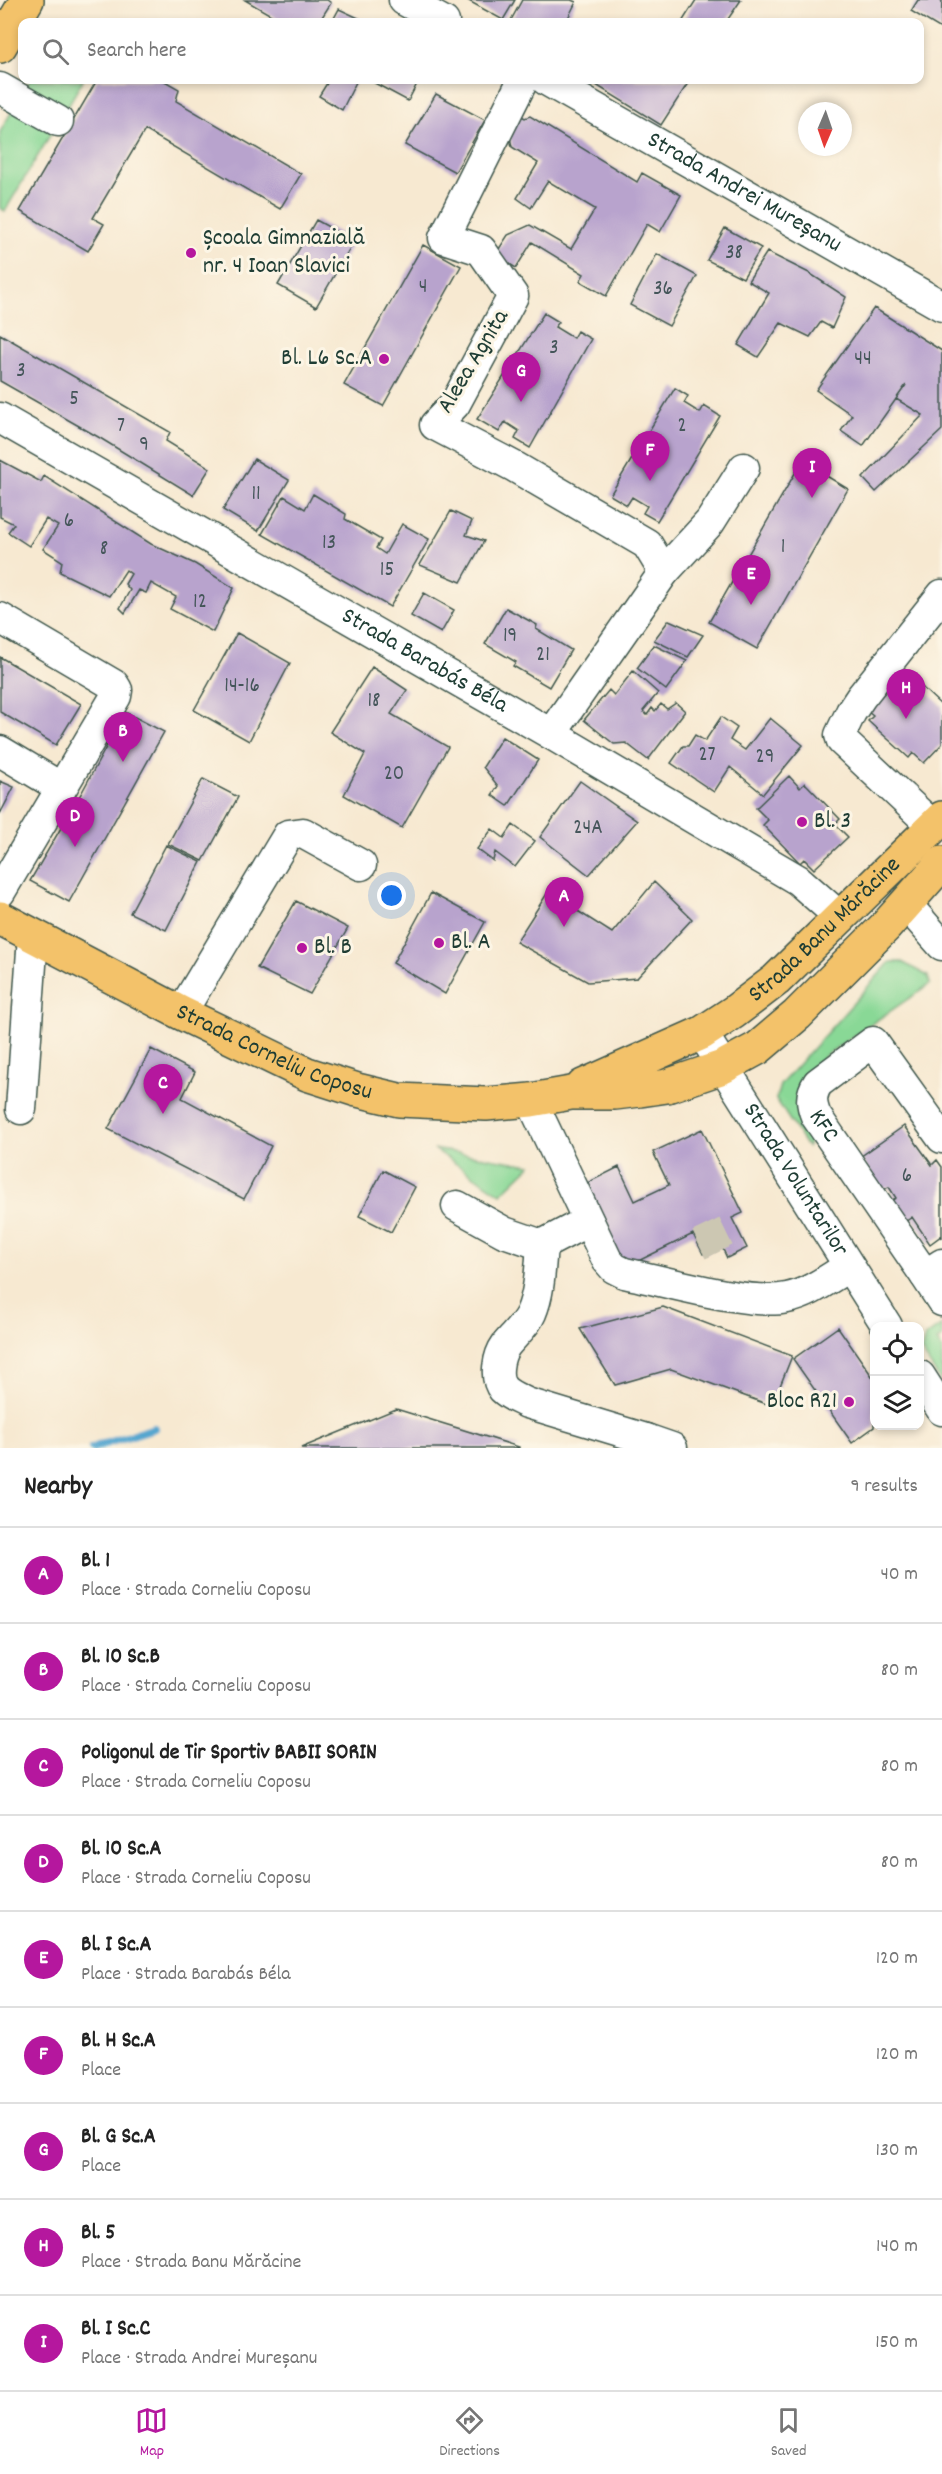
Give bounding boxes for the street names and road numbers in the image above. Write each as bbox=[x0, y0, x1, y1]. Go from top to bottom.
street label: Strada Andrei Mureșanu bbox=[640, 124, 848, 262]
street label: Aleea Agnita bbox=[430, 303, 519, 420]
street label: Strada Barabás Béla bbox=[335, 600, 514, 723]
street label: Strada Banu Mărăcine bbox=[742, 849, 909, 1012]
street label: Strada Corneliu Coposu bbox=[170, 996, 375, 1110]
street label: Strada Voluntarilor bbox=[734, 1097, 856, 1264]
street label: KFC bbox=[799, 1103, 847, 1150]

